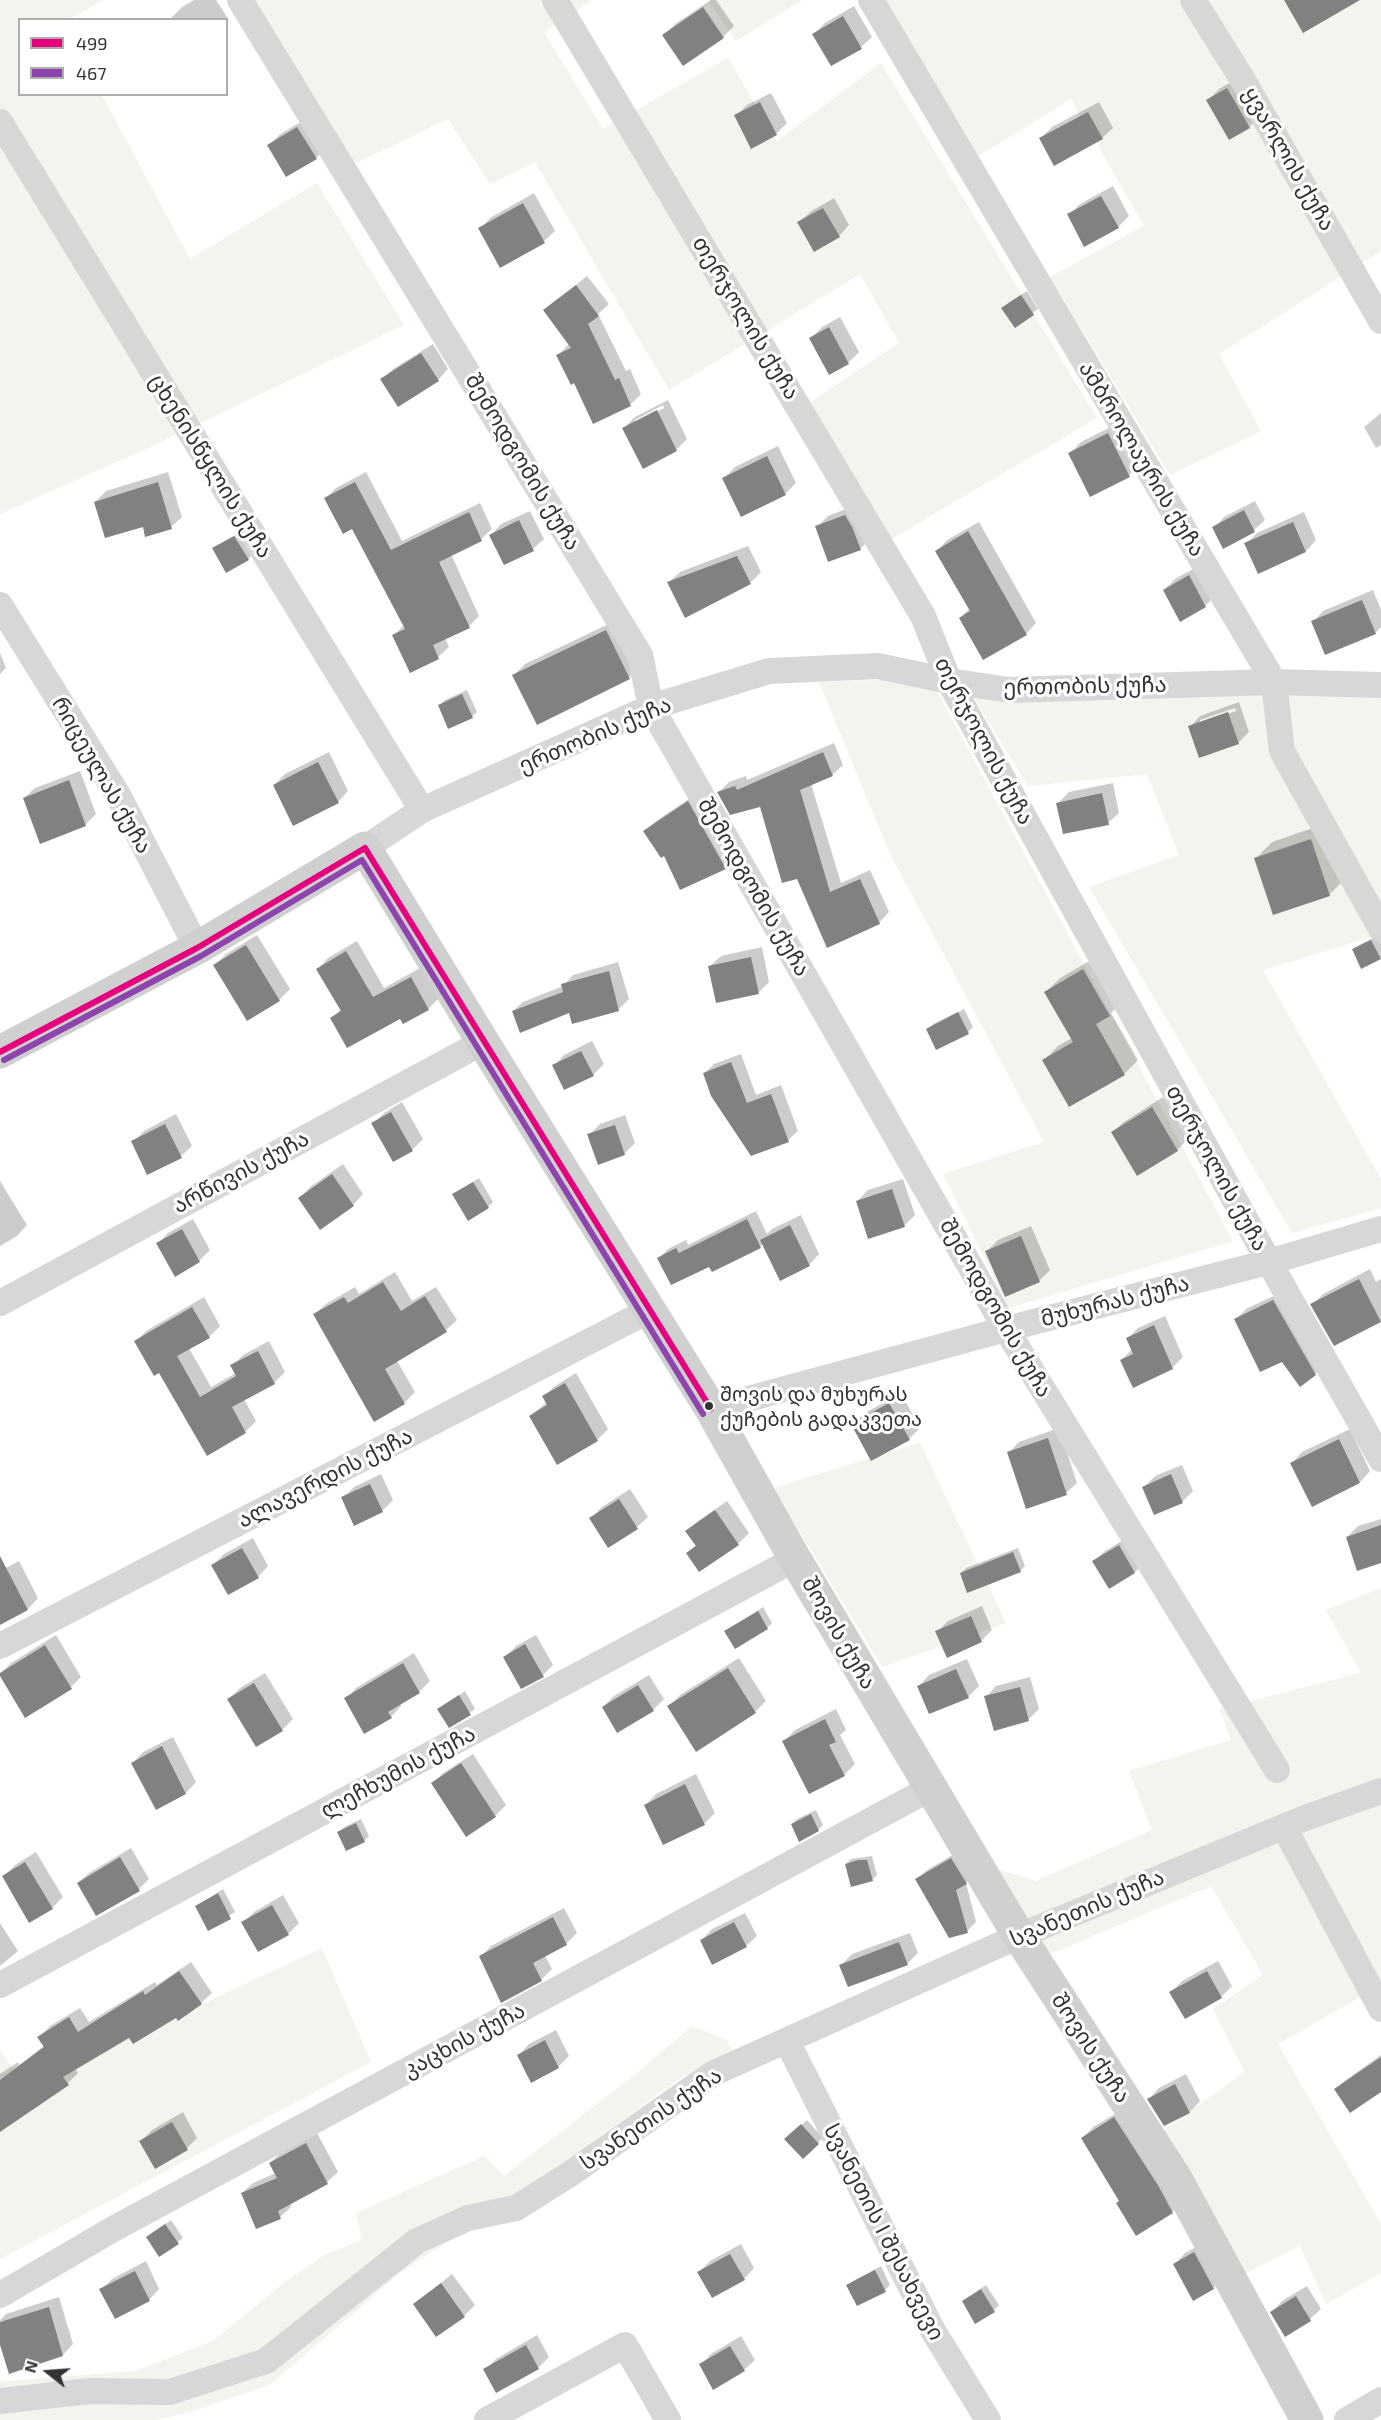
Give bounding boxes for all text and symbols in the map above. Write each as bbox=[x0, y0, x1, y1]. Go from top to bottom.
legend bbox=[18, 18, 228, 96]
text: 499 bbox=[76, 32, 108, 54]
text: 467 bbox=[76, 62, 107, 84]
street label: ყვარლის ქუჩა bbox=[1237, 83, 1341, 235]
street label: თერჯოლის ქუჩა bbox=[687, 232, 805, 404]
street label: ამბროლაურის ქუჩა bbox=[1073, 357, 1211, 561]
street label: ცხენისწყლის ქუჩა bbox=[144, 369, 278, 563]
street label: შემოდგომის ქუჩა bbox=[460, 369, 586, 555]
street label: თერჯოლის ქუჩა bbox=[929, 653, 1039, 829]
street label: ერთობის ქუჩა bbox=[1003, 671, 1167, 701]
street label: ერთობის ქუჩა bbox=[515, 691, 675, 779]
street label: რიცეულას ქუჩა bbox=[46, 692, 158, 858]
street label: შემოდგომის ქუჩა bbox=[692, 793, 816, 981]
street label: თერჯოლის ქუჩა bbox=[1160, 1080, 1274, 1256]
street label: არწივის ქუჩა bbox=[168, 1125, 314, 1219]
street label: შემოდგომის ქუჩა bbox=[934, 1214, 1058, 1402]
street label: მუხურას ქუჩა bbox=[1038, 1270, 1192, 1332]
place label: შოვის და მუხურას ქუჩების გადაკვეთა bbox=[720, 1382, 922, 1429]
marker: შოვის და მუხურას ქუჩების გადაკვეთა bbox=[703, 1400, 715, 1412]
street label: ალავერდის ქუჩა bbox=[233, 1423, 417, 1533]
street label: შოვის ქუჩა bbox=[796, 1572, 882, 1694]
street label: ლეჩხუმის ქუჩა bbox=[316, 1720, 480, 1824]
street label: სვანეთის ქუჩა bbox=[1006, 1864, 1168, 1952]
street label: შოვის ქუჩა bbox=[1046, 1988, 1136, 2108]
street label: კაცხის ქუჩა bbox=[398, 1997, 530, 2083]
street label: სვანეთის ქუჩა bbox=[575, 2062, 727, 2176]
street label: სვანეთის I შესახვევი bbox=[818, 2119, 950, 2345]
north arrow bbox=[18, 2342, 78, 2402]
text: N bbox=[20, 2358, 41, 2375]

